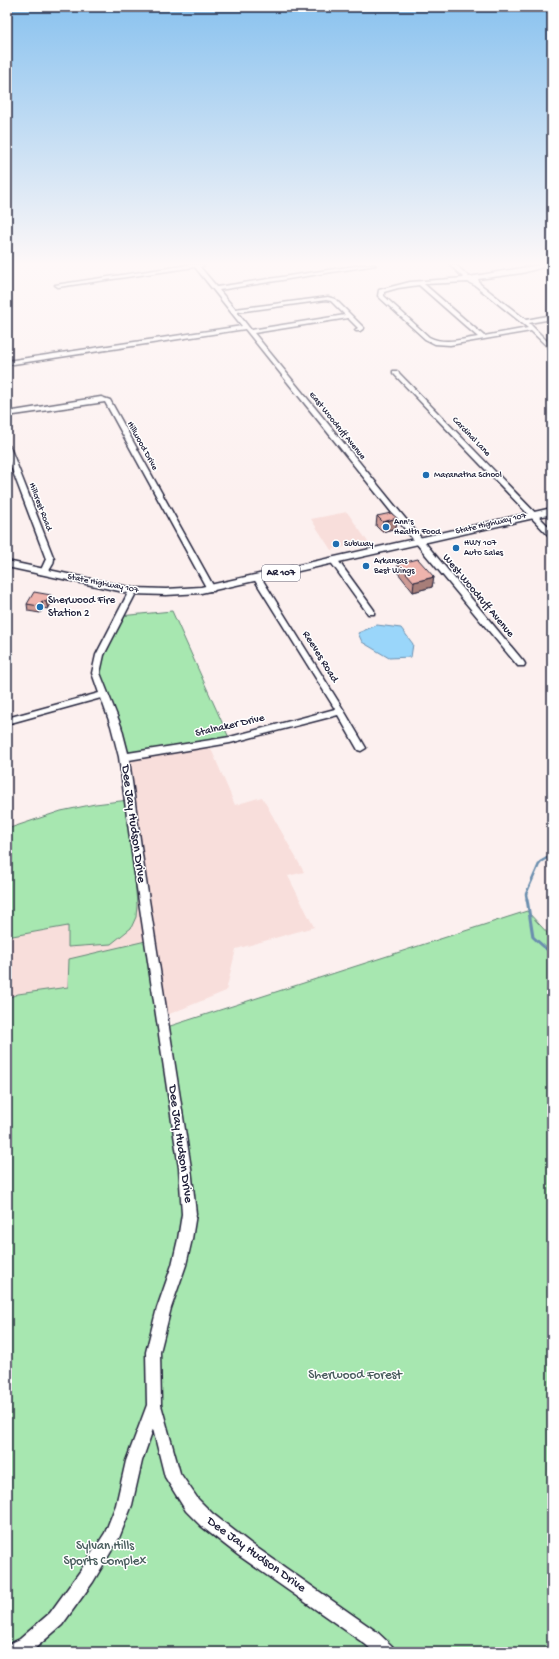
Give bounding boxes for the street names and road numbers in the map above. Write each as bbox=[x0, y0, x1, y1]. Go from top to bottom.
street label: East Woodruff Avenue bbox=[306, 390, 368, 462]
street label: Cardinal Lane bbox=[449, 415, 493, 459]
street label: Hillwood Drive bbox=[124, 420, 160, 473]
street label: Hillcrest Road bbox=[26, 481, 54, 533]
street label: State Highway 107 bbox=[455, 510, 528, 537]
street label: West Woodruff Avenue bbox=[440, 551, 517, 640]
road number: AR 107 bbox=[262, 565, 300, 581]
street label: State Highway 107 bbox=[66, 572, 140, 596]
street label: Reeves Road bbox=[299, 629, 341, 686]
street label: Stalnaker Drive bbox=[194, 712, 266, 740]
street label: Dee Jay Hudson Drive bbox=[117, 763, 149, 884]
street label: Dee Jay Hudson Drive bbox=[164, 1083, 196, 1204]
street label: Dee Jay Hudson Drive bbox=[203, 1513, 309, 1596]

